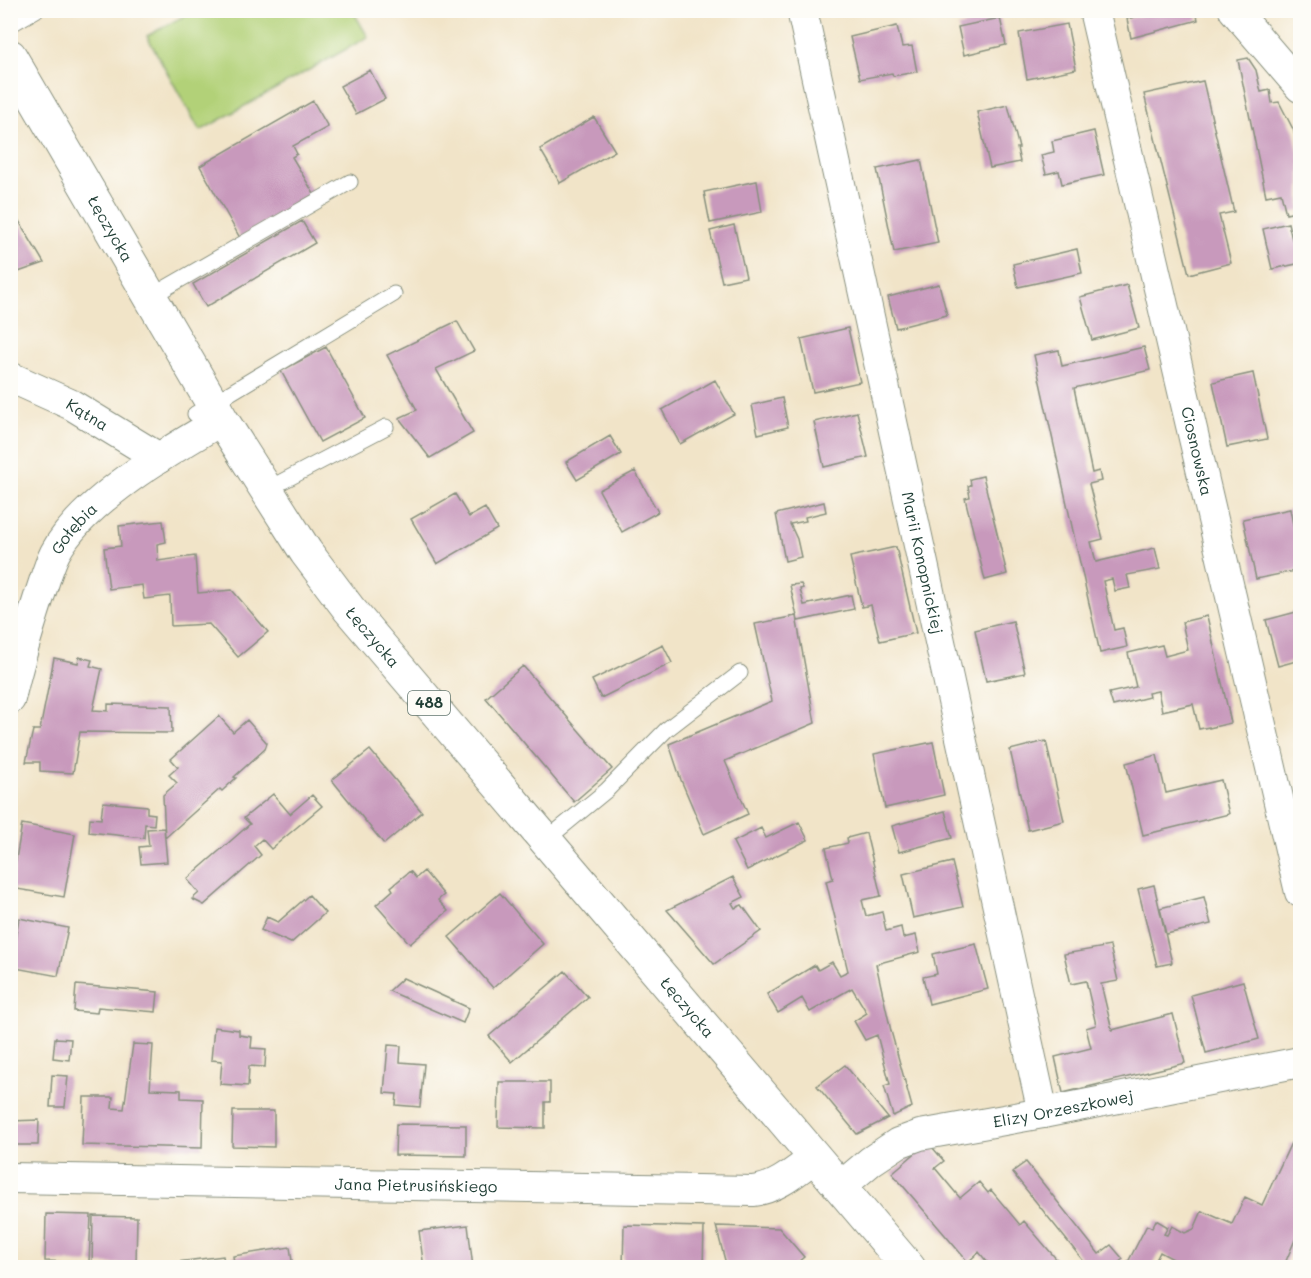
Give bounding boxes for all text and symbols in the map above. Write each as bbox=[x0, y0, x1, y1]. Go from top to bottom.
street label: Łęczycka bbox=[84, 192, 139, 265]
street label: Kątna bbox=[63, 393, 113, 435]
street label: Ciosnowska bbox=[1177, 404, 1218, 498]
street label: Marii Konopnickiej bbox=[898, 490, 949, 636]
street label: Gołębia bbox=[46, 498, 101, 558]
street label: Łęczycka bbox=[342, 602, 405, 671]
road number: 488 bbox=[408, 691, 450, 715]
street label: Łęczycka bbox=[656, 973, 720, 1042]
street label: Elizy Orzeszkowej bbox=[991, 1084, 1135, 1132]
street label: Jana Pietrusińskiego bbox=[334, 1173, 497, 1197]

